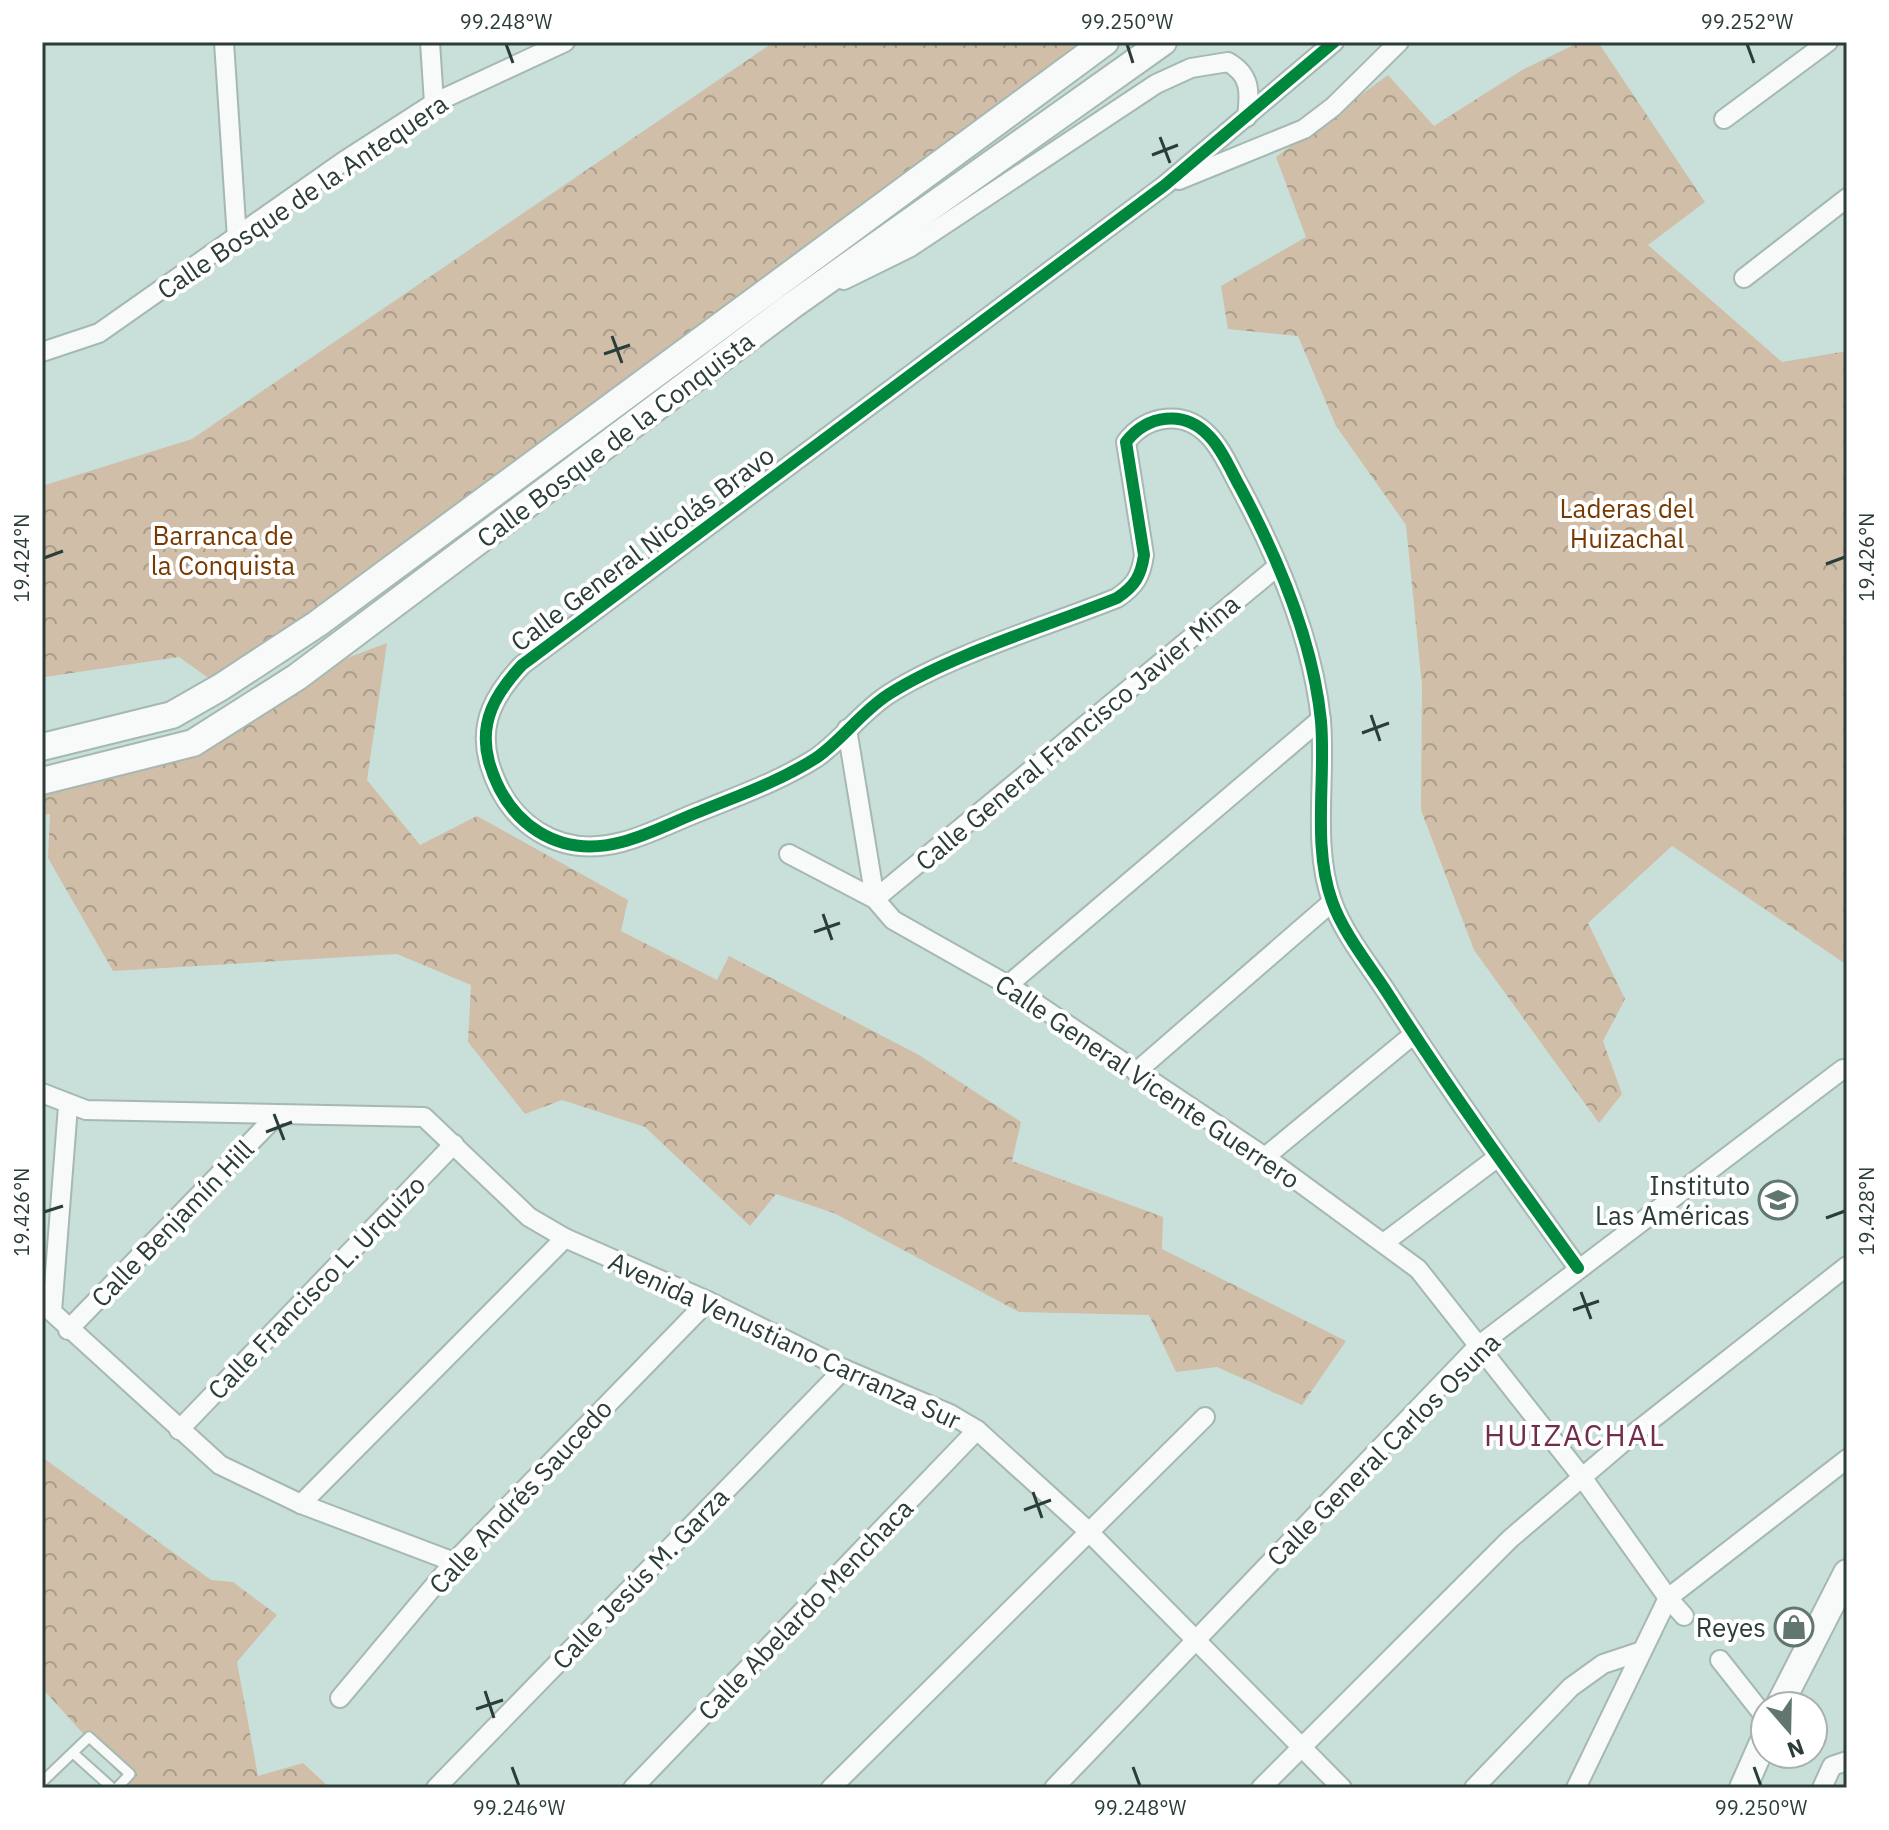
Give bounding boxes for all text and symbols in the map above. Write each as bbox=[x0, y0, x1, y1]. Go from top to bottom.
text: 99.248°W bbox=[460, 8, 552, 35]
text: 99.250°W bbox=[1081, 8, 1173, 35]
text: 99.252°W bbox=[1701, 8, 1793, 35]
street label: Calle Bosque de la Antequera bbox=[150, 86, 454, 306]
street label: Calle Bosque de la Conquista bbox=[469, 323, 761, 555]
street label: Calle General Nicolás Bravo bbox=[503, 438, 781, 658]
park label: Laderas del Huizachal bbox=[1560, 491, 1694, 555]
text: 19.426°N bbox=[1853, 513, 1880, 601]
text: 19.424°N bbox=[8, 514, 35, 602]
park label: Barranca de la Conquista bbox=[151, 518, 295, 582]
street label: Calle General Francisco Javier Mina bbox=[908, 586, 1246, 878]
street label: Calle General Vicente Guerrero bbox=[989, 966, 1307, 1196]
street label: Calle Benjamín Hill bbox=[83, 1132, 261, 1314]
text: 19.428°N bbox=[1853, 1167, 1880, 1255]
text: 19.426°N bbox=[8, 1168, 35, 1256]
street label: Calle Francisco L. Urquizo bbox=[200, 1168, 432, 1406]
place label: Instituto Las Américas bbox=[1595, 1168, 1750, 1232]
school or university icon: Instituto Las Américas bbox=[1757, 1179, 1799, 1221]
street label: Avenida Venustiano Carranza Sur bbox=[603, 1243, 967, 1437]
street label: Calle General Carlos Osuna bbox=[1259, 1325, 1507, 1573]
street label: Calle Andrés Saucedo bbox=[421, 1392, 619, 1600]
district label: HUIZACHAL bbox=[1484, 1415, 1666, 1454]
street label: Calle Jesús M. Garza bbox=[544, 1480, 736, 1676]
street label: Calle Abelardo Menchaca bbox=[690, 1491, 920, 1727]
shop icon: Reyes bbox=[1773, 1606, 1815, 1648]
place label: Reyes bbox=[1696, 1610, 1766, 1644]
north arrow bbox=[1749, 1690, 1829, 1770]
text: N bbox=[1784, 1733, 1808, 1766]
text: 99.246°W bbox=[473, 1794, 565, 1821]
text: 99.248°W bbox=[1094, 1794, 1186, 1821]
text: 99.250°W bbox=[1715, 1794, 1807, 1821]

